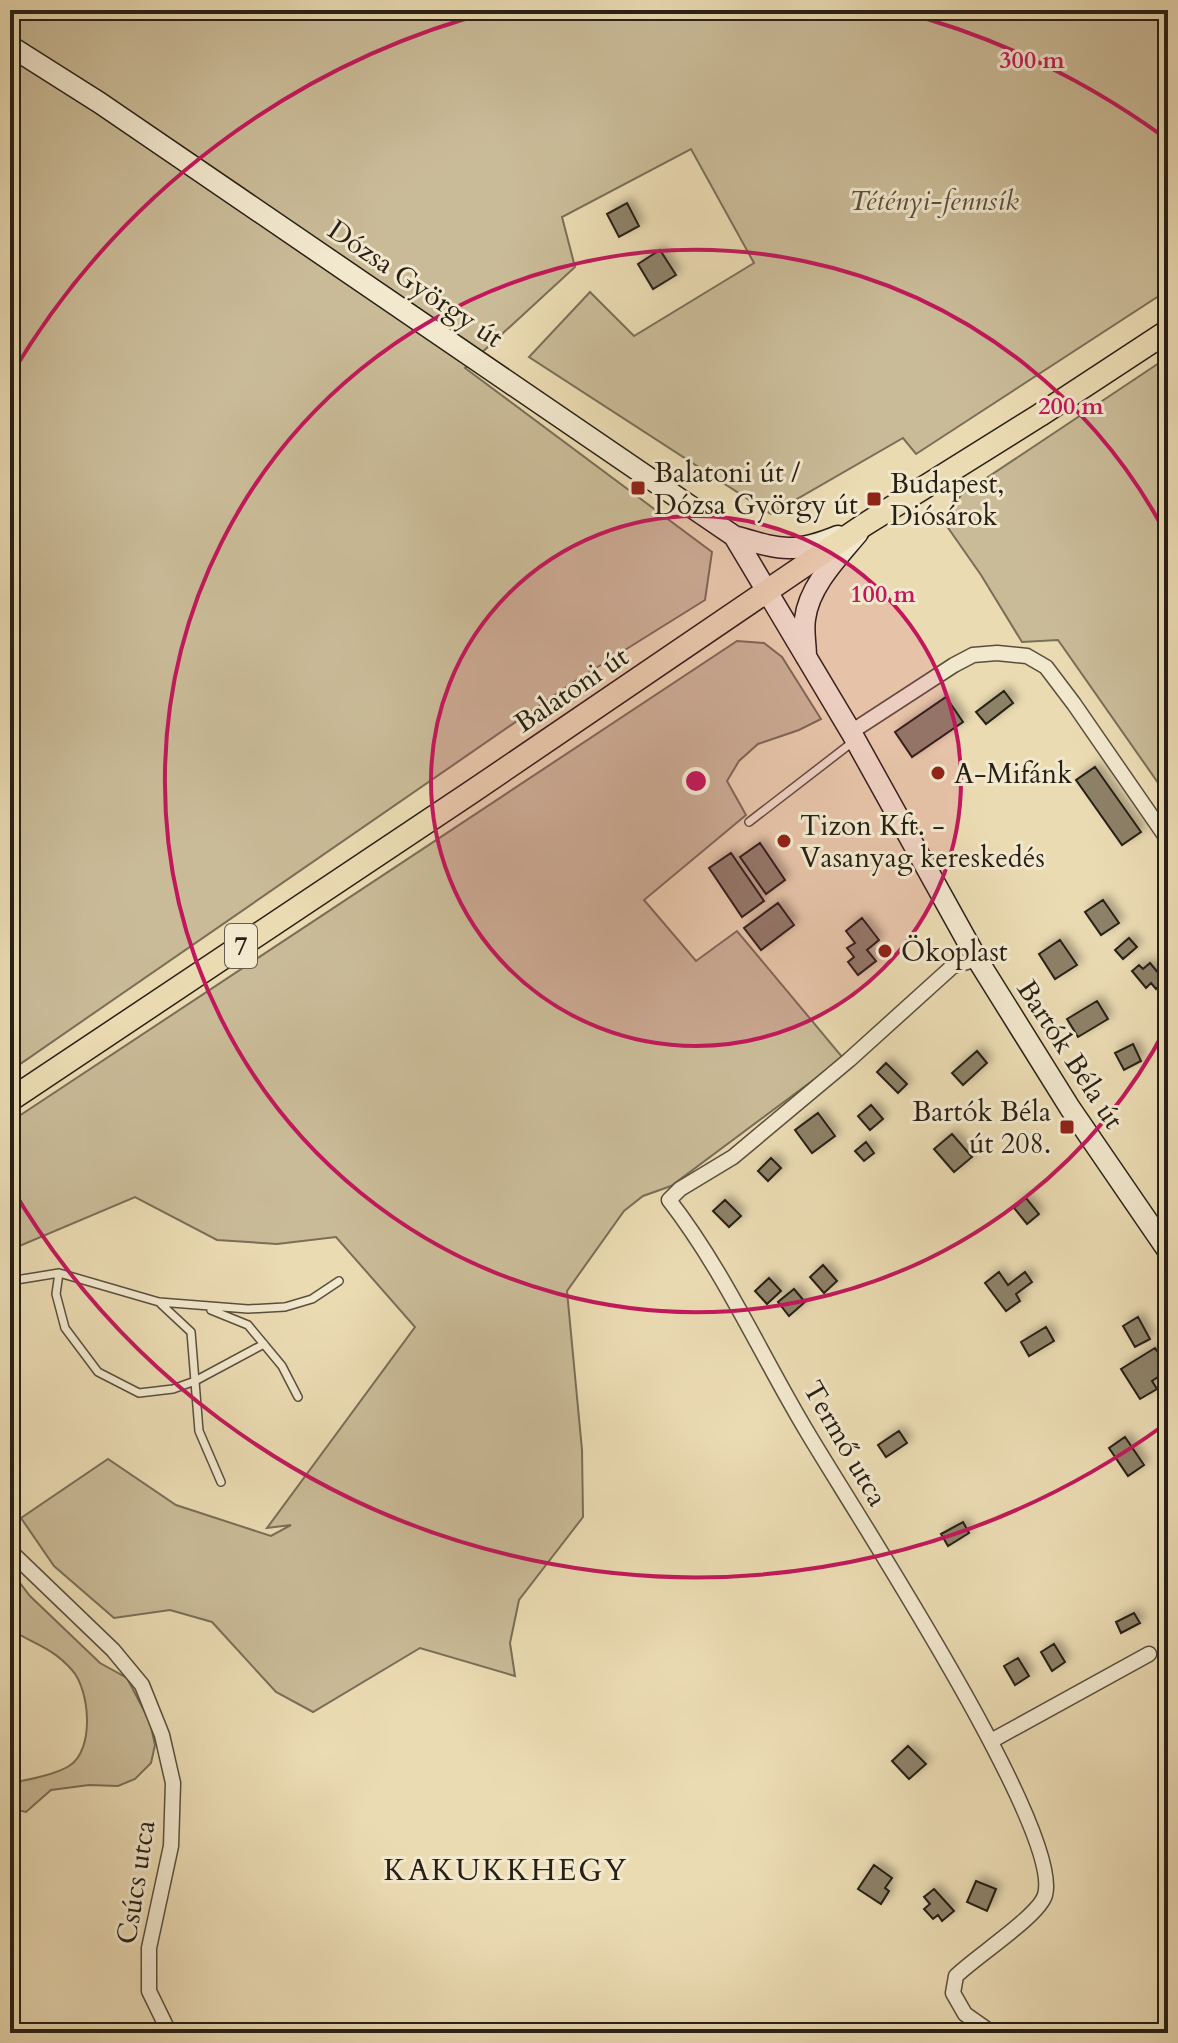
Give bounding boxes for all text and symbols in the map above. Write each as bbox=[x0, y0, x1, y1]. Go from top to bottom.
text: 300 m bbox=[999, 44, 1066, 77]
park label: Tétényi-fennsík bbox=[849, 182, 1019, 220]
street label: Dózsa György út bbox=[320, 211, 511, 357]
text: 200 m bbox=[1038, 390, 1105, 423]
place label: Balatoni út / Dózsa György út bbox=[654, 454, 858, 524]
place label: Budapest, Diósárok bbox=[890, 465, 1004, 535]
marker: Balatoni út / Dózsa György út bbox=[629, 479, 647, 497]
marker: Budapest, Diósárok bbox=[865, 490, 883, 508]
text: 100 m bbox=[850, 578, 917, 611]
street label: Balatoni út bbox=[507, 638, 636, 742]
place label: A-Mifánk bbox=[954, 755, 1072, 793]
marker: A-Mifánk bbox=[929, 764, 947, 782]
centre of rings bbox=[682, 767, 710, 795]
place label: Tizon Kft. - Vasanyag kereskedés bbox=[800, 807, 1045, 877]
marker: Tizon Kft. - Vasanyag kereskedés bbox=[775, 832, 793, 850]
road number: 7 bbox=[225, 924, 257, 968]
place label: Ökoplast bbox=[901, 933, 1008, 971]
marker: Ökoplast bbox=[876, 942, 894, 960]
street label: Bartók Béla út bbox=[1008, 973, 1133, 1137]
place label: Bartók Béla út 208. bbox=[912, 1093, 1051, 1163]
marker: Bartók Béla út 208. bbox=[1058, 1118, 1076, 1136]
street label: Termő utca bbox=[794, 1374, 896, 1513]
street label: Csúcs utca bbox=[107, 1818, 165, 1947]
district label: KAKUKKHEGY bbox=[384, 1850, 628, 1891]

